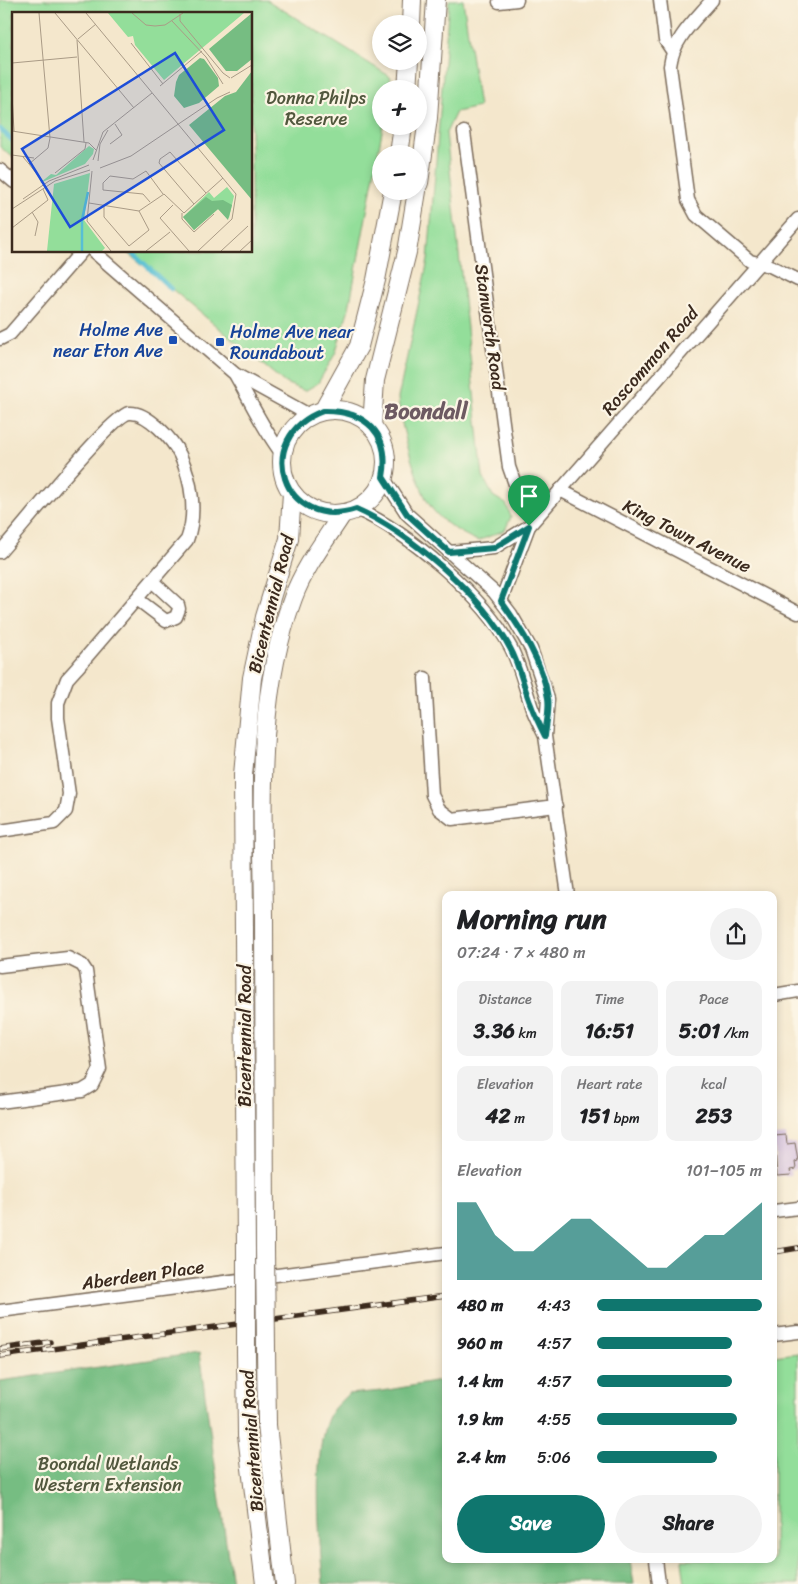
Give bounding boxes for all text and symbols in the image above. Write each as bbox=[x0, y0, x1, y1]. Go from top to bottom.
inset map bbox=[12, 12, 252, 252]
map controls bbox=[372, 15, 427, 200]
button: layers bbox=[372, 15, 427, 70]
button: + bbox=[372, 80, 427, 135]
park label: Donna Philps Reserve bbox=[266, 82, 367, 135]
button: − bbox=[372, 145, 427, 200]
street label: Stanworth Road bbox=[465, 262, 515, 394]
street label: Roscommon Road bbox=[593, 298, 708, 423]
place label: Holme Ave near Eton Ave bbox=[53, 314, 163, 367]
place label: Holme Ave near Roundabout bbox=[230, 316, 355, 369]
marker: Holme Ave near Eton Ave bbox=[167, 334, 179, 346]
marker: Holme Ave near Roundabout bbox=[214, 336, 226, 348]
district label: Boondall bbox=[384, 392, 469, 431]
pin bbox=[508, 475, 550, 526]
icon: arrive bbox=[515, 482, 543, 510]
street label: King Town Avenue bbox=[617, 490, 757, 582]
street label: Bicentennial Road bbox=[238, 530, 304, 677]
text: Morning run bbox=[457, 894, 607, 943]
button: share bbox=[710, 908, 762, 960]
text: 07:24 · 7 × 480 m bbox=[457, 938, 585, 967]
street label: Bicentennial Road bbox=[229, 964, 261, 1107]
text: Distance bbox=[479, 987, 532, 1012]
text: Time bbox=[595, 987, 624, 1012]
text: Pace bbox=[699, 987, 729, 1012]
text: 3.36 bbox=[474, 1012, 515, 1050]
text: 16:51 bbox=[585, 1012, 634, 1050]
text: 5:01 bbox=[679, 1012, 720, 1050]
text: km bbox=[515, 1021, 537, 1046]
text: /km bbox=[720, 1021, 749, 1046]
text: Elevation bbox=[477, 1072, 534, 1097]
text: Heart rate bbox=[577, 1072, 642, 1097]
text: kcal bbox=[701, 1072, 727, 1097]
text: 42 bbox=[485, 1097, 511, 1135]
text: 151 bbox=[579, 1097, 610, 1135]
text: 253 bbox=[696, 1097, 732, 1135]
text: m bbox=[511, 1106, 525, 1131]
text: bpm bbox=[610, 1106, 640, 1131]
text: Elevation bbox=[457, 1156, 522, 1185]
text: 101–105 m bbox=[686, 1156, 762, 1185]
street label: Aberdeen Place bbox=[79, 1251, 206, 1300]
text: 480 m bbox=[457, 1291, 503, 1320]
text: 4:43 bbox=[537, 1291, 571, 1320]
text: 960 m bbox=[457, 1329, 502, 1358]
text: 4:57 bbox=[537, 1329, 571, 1358]
text: 1.4 km bbox=[457, 1367, 504, 1396]
text: 4:57 bbox=[537, 1367, 571, 1396]
street label: Bicentennial Road bbox=[231, 1368, 273, 1513]
text: 1.9 km bbox=[457, 1405, 503, 1434]
text: 4:55 bbox=[537, 1405, 571, 1434]
text: 2.4 km bbox=[457, 1443, 506, 1472]
text: 5:06 bbox=[537, 1443, 571, 1472]
park label: Boondal Wetlands Western Extension bbox=[34, 1448, 182, 1501]
button: Save bbox=[457, 1495, 605, 1553]
button: Share bbox=[615, 1495, 762, 1553]

